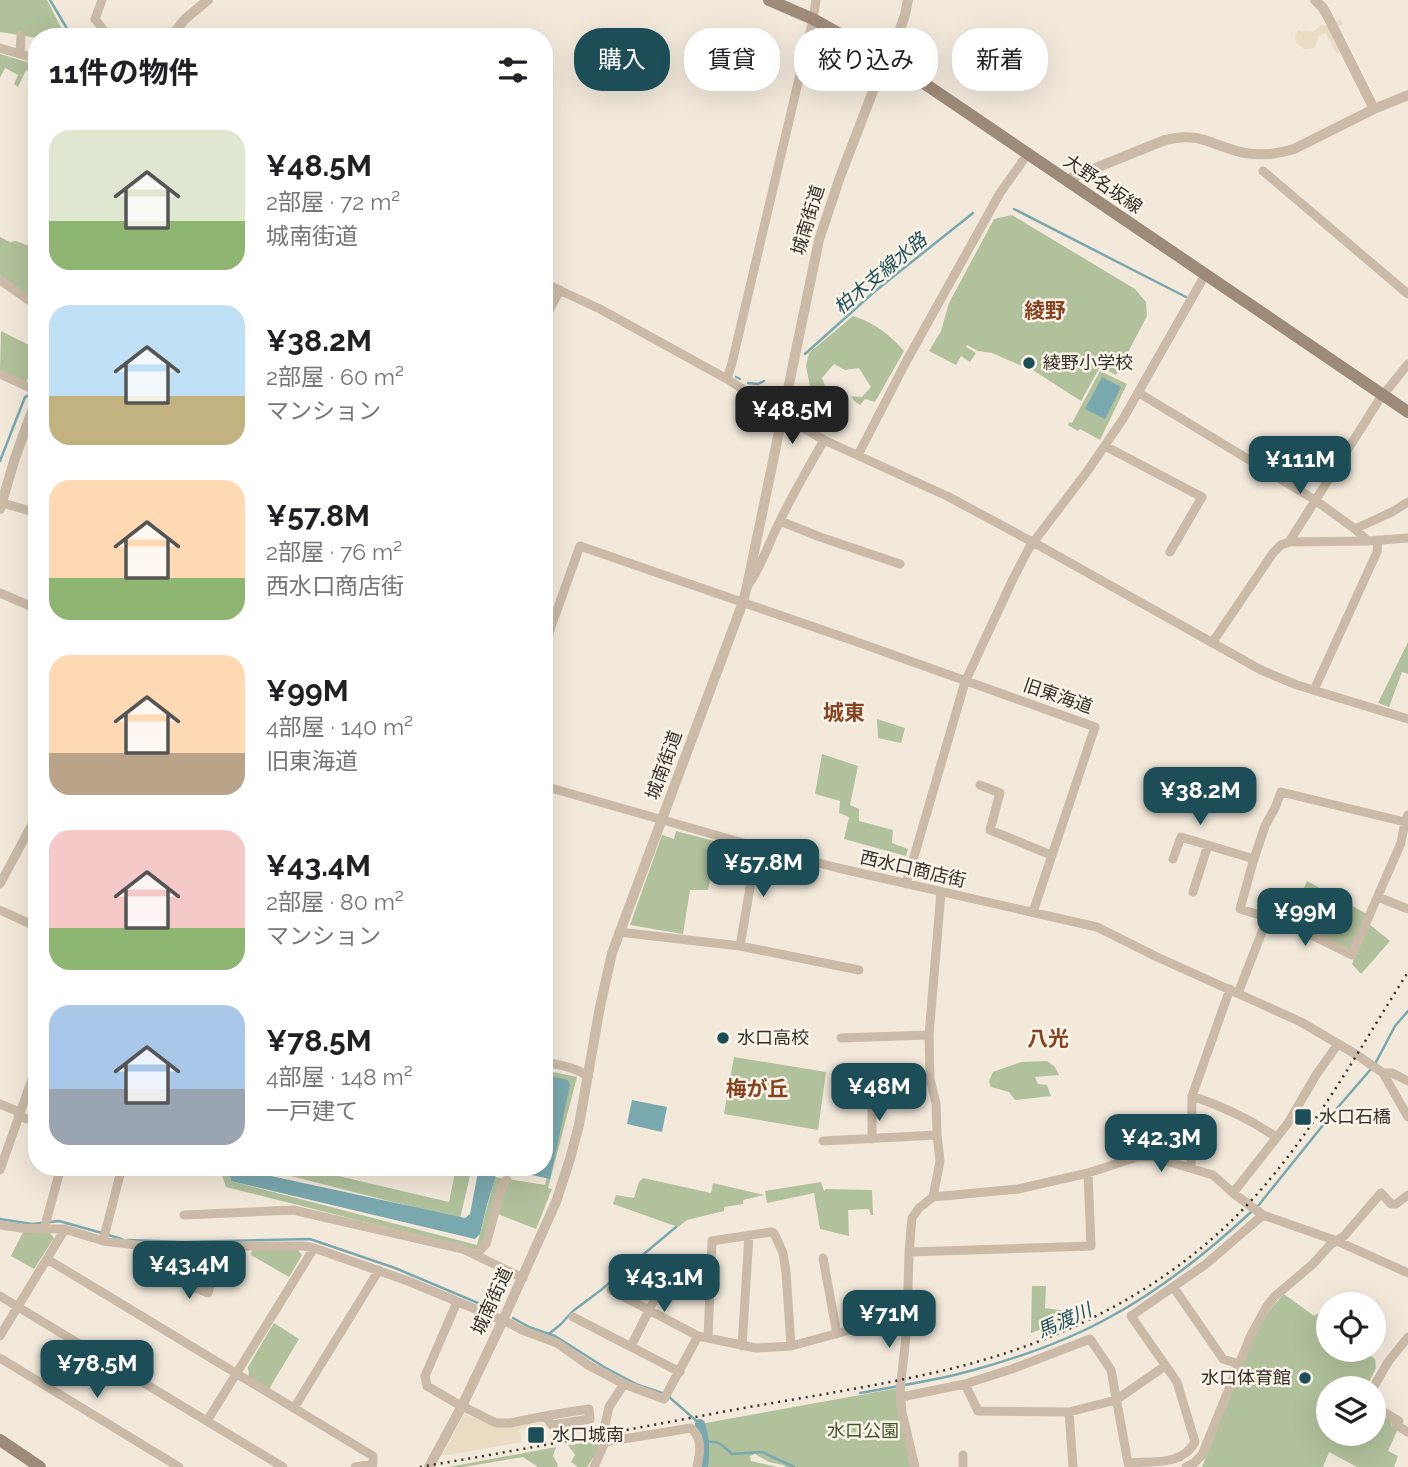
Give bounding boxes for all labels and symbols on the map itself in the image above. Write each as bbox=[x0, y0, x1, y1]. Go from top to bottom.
street label: 大野名坂線 bbox=[1060, 150, 1146, 217]
street label: 城南街道 bbox=[787, 182, 828, 257]
water label: 柏木支線水路 bbox=[829, 227, 932, 318]
district label: 綾野 bbox=[1024, 298, 1066, 323]
place label: 綾野小学校 bbox=[1043, 352, 1133, 373]
marker: 綾野小学校 bbox=[1021, 355, 1037, 371]
pin: ¥48.5M bbox=[735, 386, 849, 446]
pin: ¥111M bbox=[1251, 436, 1349, 496]
street label: 旧東海道 bbox=[1021, 674, 1096, 717]
district label: 城東 bbox=[823, 700, 865, 725]
street label: 城南街道 bbox=[641, 727, 686, 802]
pin: ¥38.2M bbox=[1143, 768, 1257, 827]
pin: ¥57.8M bbox=[706, 839, 820, 899]
street label: 西水口商店街 bbox=[858, 846, 968, 891]
pin: ¥99M bbox=[1264, 888, 1346, 948]
district label: 八光 bbox=[1027, 1026, 1069, 1051]
place label: 水口高校 bbox=[737, 1027, 809, 1048]
marker: 水口高校 bbox=[715, 1030, 731, 1046]
pin: ¥48M bbox=[838, 1064, 920, 1123]
district label: 梅が丘 bbox=[726, 1076, 789, 1101]
place label: 水口石橋 bbox=[1319, 1106, 1391, 1127]
marker: 水口石橋 bbox=[1293, 1107, 1313, 1127]
pin: ¥42.3M bbox=[1104, 1114, 1218, 1174]
pin: ¥43.4M bbox=[132, 1242, 246, 1301]
pin: ¥43.1M bbox=[607, 1254, 721, 1314]
street label: 城南街道 bbox=[467, 1264, 516, 1338]
pin: ¥71M bbox=[848, 1290, 930, 1350]
water label: 馬渡川 bbox=[1033, 1298, 1096, 1342]
pin: ¥78.5M bbox=[40, 1340, 154, 1400]
place label: 水口体育館 bbox=[1201, 1367, 1291, 1388]
marker: 水口体育館 bbox=[1297, 1370, 1313, 1386]
park label: 水口公園 bbox=[827, 1420, 899, 1441]
place label: 水口城南 bbox=[552, 1424, 624, 1445]
marker: 水口城南 bbox=[526, 1425, 546, 1445]

